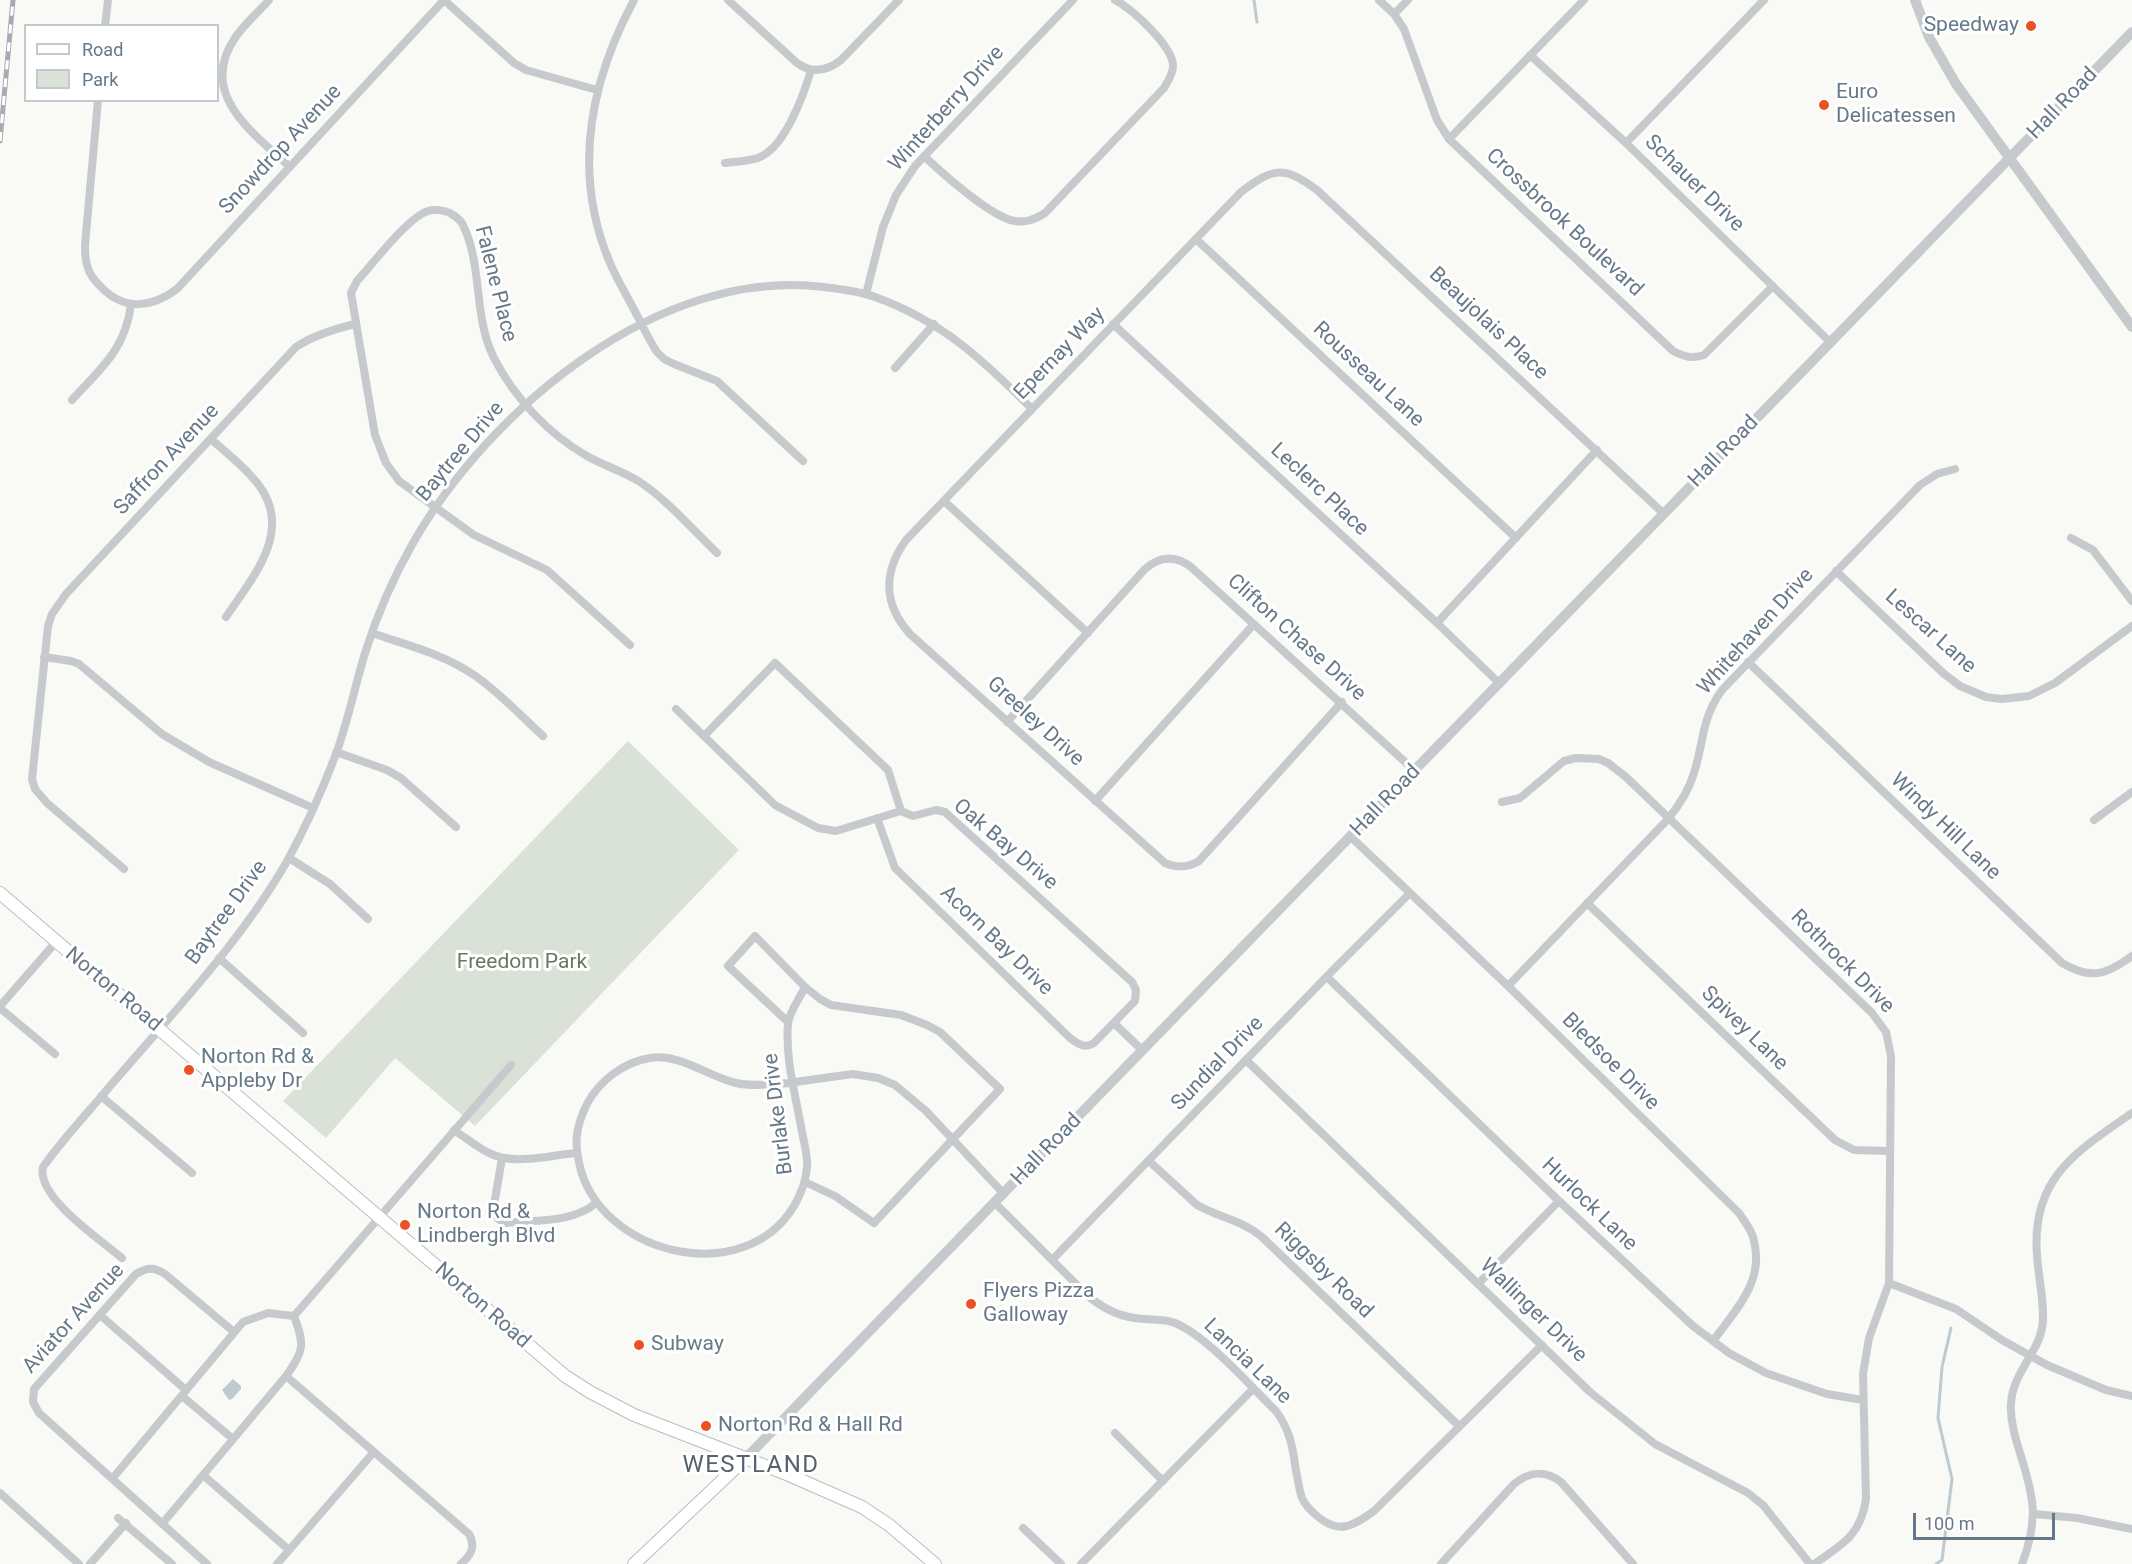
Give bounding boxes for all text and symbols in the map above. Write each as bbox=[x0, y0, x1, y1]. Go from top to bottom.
place label: Speedway bbox=[1924, 13, 2019, 39]
marker: Speedway bbox=[2024, 19, 2038, 33]
legend bbox=[24, 24, 219, 102]
text: Road bbox=[82, 39, 123, 60]
street label: Winterberry Drive bbox=[884, 41, 1010, 177]
street label: Hall Road bbox=[2023, 63, 2103, 145]
text: Park bbox=[82, 69, 118, 90]
street label: Snowdrop Avenue bbox=[214, 80, 348, 220]
place label: Euro Delicatessen bbox=[1836, 80, 1956, 130]
marker: Euro Delicatessen bbox=[1817, 98, 1831, 112]
street label: Schauer Drive bbox=[1639, 130, 1749, 238]
street label: Crossbrook Boulevard bbox=[1480, 144, 1648, 302]
street label: Falene Place bbox=[468, 223, 522, 345]
street label: Beaujolais Place bbox=[1423, 262, 1553, 386]
street label: Epernay Way bbox=[1009, 302, 1111, 406]
street label: Rousseau Lane bbox=[1307, 317, 1429, 433]
street label: Baytree Drive bbox=[412, 397, 510, 507]
street label: Saffron Avenue bbox=[109, 399, 225, 521]
street label: Hall Road bbox=[1684, 411, 1764, 493]
street label: Leclerc Place bbox=[1265, 438, 1373, 542]
street label: Whitehaven Drive bbox=[1693, 564, 1819, 700]
street label: Clifton Chase Drive bbox=[1222, 569, 1370, 707]
street label: Lescar Lane bbox=[1879, 585, 1981, 679]
street label: Greeley Drive bbox=[981, 672, 1089, 772]
street label: Hall Road bbox=[1346, 760, 1426, 842]
street label: Windy Hill Lane bbox=[1885, 768, 2005, 886]
street label: Oak Bay Drive bbox=[948, 794, 1062, 896]
street label: Baytree Drive bbox=[181, 856, 273, 970]
street label: Acorn Bay Drive bbox=[934, 881, 1058, 1001]
street label: Rothrock Drive bbox=[1785, 905, 1899, 1019]
street label: Norton Road bbox=[60, 942, 166, 1038]
park label: Freedom Park bbox=[457, 950, 587, 976]
street label: Spivey Lane bbox=[1695, 981, 1793, 1077]
street label: Bledsoe Drive bbox=[1556, 1008, 1664, 1116]
street label: Sundial Drive bbox=[1167, 1012, 1269, 1116]
place label: Norton Rd & Appleby Dr bbox=[201, 1045, 314, 1095]
street label: Burlake Drive bbox=[759, 1052, 799, 1176]
marker: Norton Rd & Appleby Dr bbox=[182, 1063, 196, 1077]
street label: Hall Road bbox=[1007, 1109, 1087, 1191]
street label: Hurlock Lane bbox=[1536, 1153, 1642, 1257]
place label: Norton Rd & Lindbergh Blvd bbox=[417, 1200, 555, 1250]
marker: Norton Rd & Lindbergh Blvd bbox=[398, 1218, 412, 1232]
street label: Riggsby Road bbox=[1268, 1218, 1378, 1324]
street label: Wallinger Drive bbox=[1474, 1254, 1592, 1368]
street label: Norton Road bbox=[429, 1258, 535, 1354]
street label: Aviator Avenue bbox=[18, 1259, 130, 1379]
place label: Flyers Pizza Galloway bbox=[983, 1279, 1094, 1329]
marker: Flyers Pizza Galloway bbox=[964, 1297, 978, 1311]
street label: Lancia Lane bbox=[1198, 1314, 1296, 1410]
place label: Subway bbox=[651, 1332, 724, 1358]
marker: Subway bbox=[632, 1338, 646, 1352]
place label: Norton Rd & Hall Rd bbox=[718, 1413, 903, 1439]
marker: Norton Rd & Hall Rd bbox=[699, 1419, 713, 1433]
district label: WESTLAND bbox=[682, 1452, 820, 1480]
scale bar bbox=[1916, 1501, 2058, 1539]
text: 100 m bbox=[1924, 1513, 1975, 1534]

